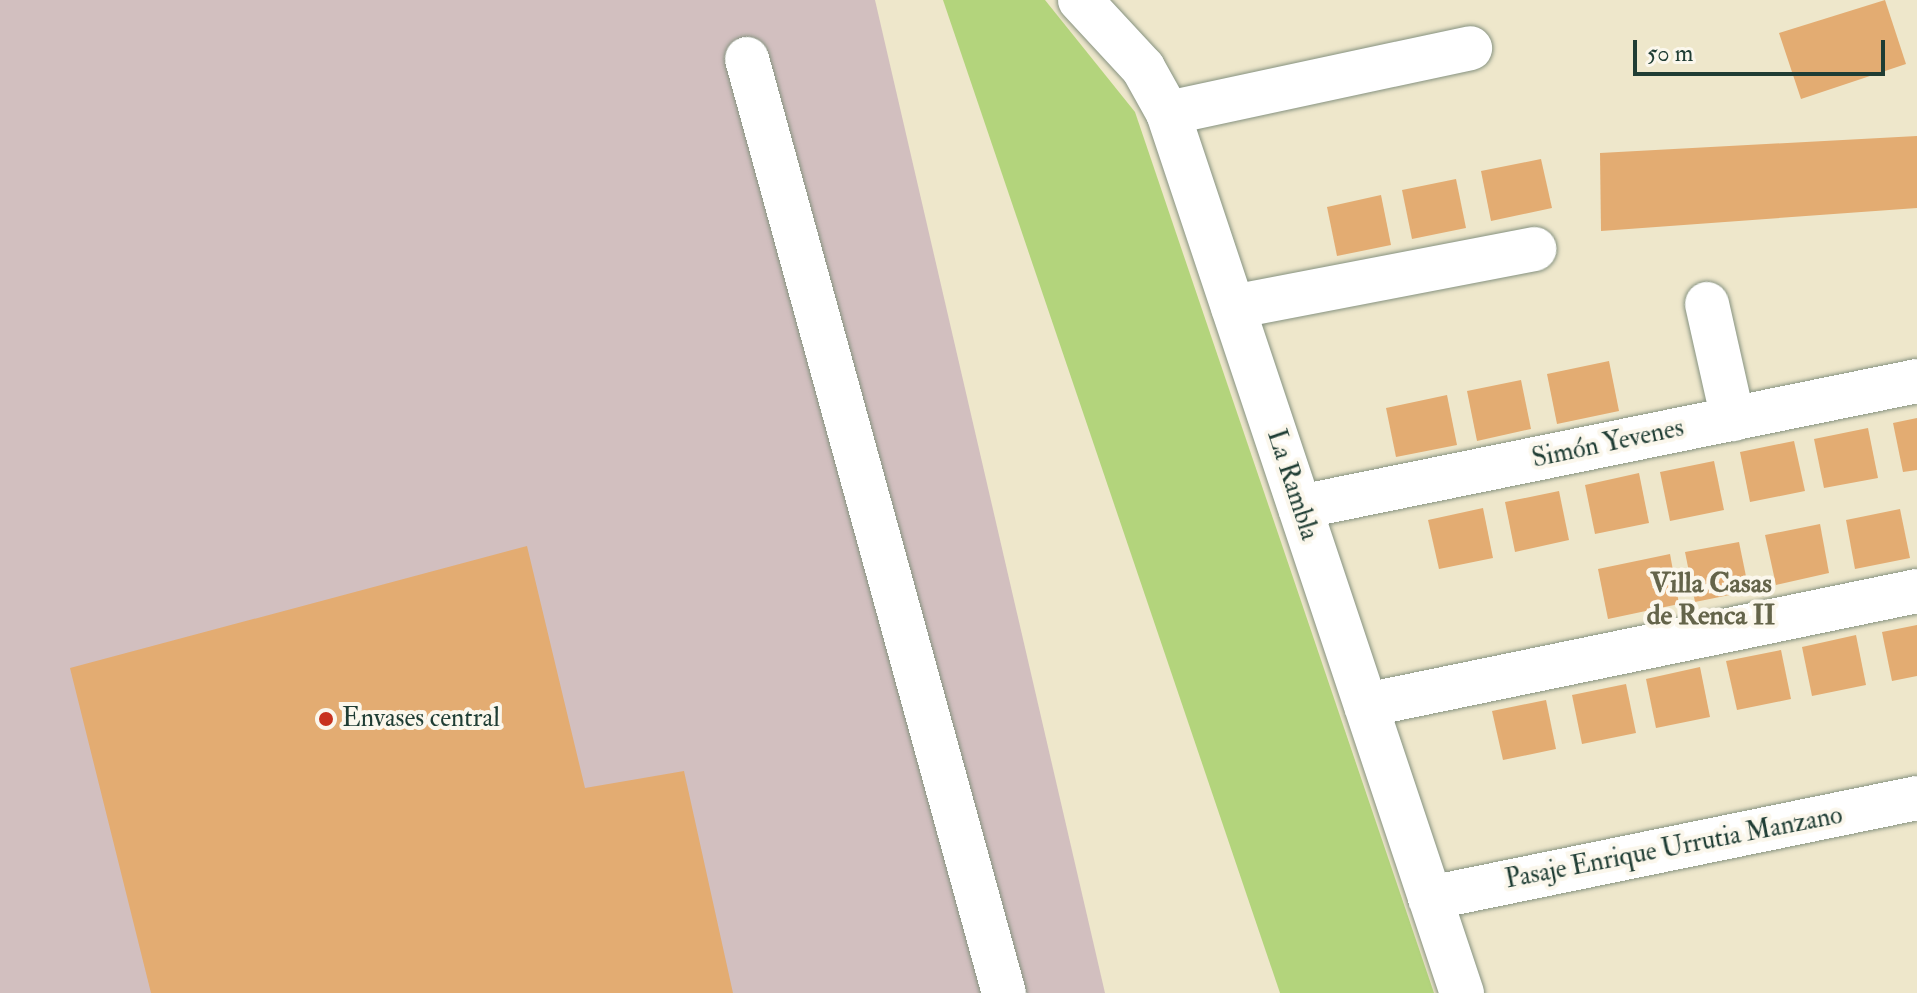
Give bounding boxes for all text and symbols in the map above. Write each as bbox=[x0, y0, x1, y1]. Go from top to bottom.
scale bar bbox=[1637, 24, 1889, 74]
text: 50 m bbox=[1647, 38, 1693, 69]
street label: Simón Yevenes bbox=[1529, 413, 1687, 475]
street label: La Rambla bbox=[1260, 426, 1324, 544]
district label: Villa Casas de Renca II bbox=[1647, 567, 1775, 633]
place label: Envases central bbox=[342, 703, 500, 735]
marker: Envases central bbox=[317, 710, 335, 728]
street label: Pasaje Enrique Urrutia Manzano bbox=[1503, 800, 1845, 896]

